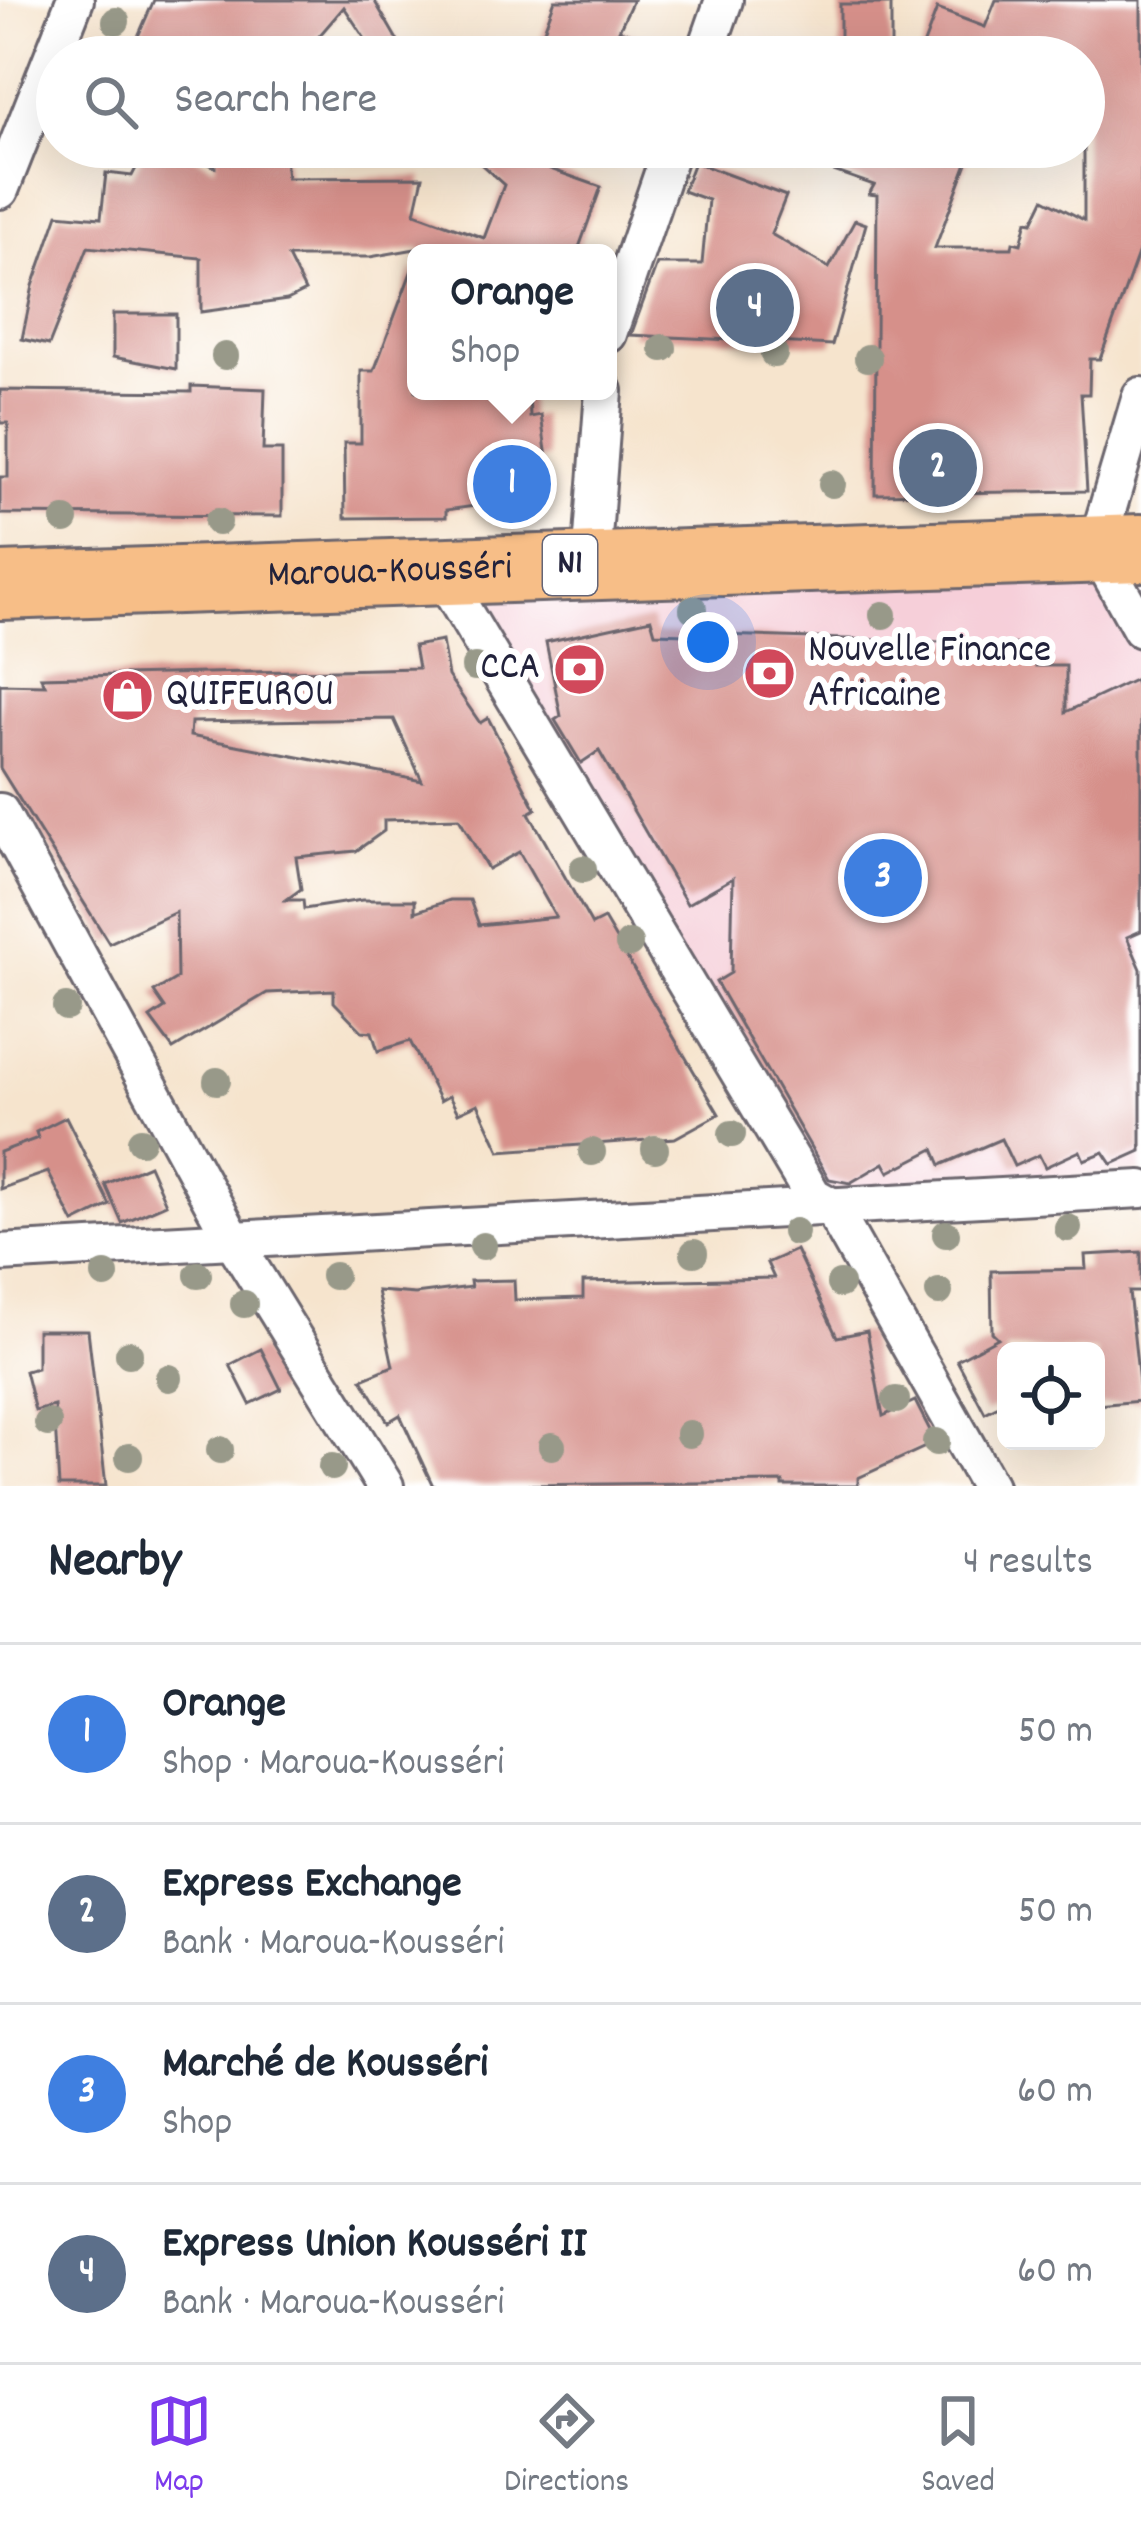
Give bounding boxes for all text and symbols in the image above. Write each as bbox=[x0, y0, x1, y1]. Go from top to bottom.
search box bbox=[36, 36, 1105, 168]
icon: search bbox=[78, 69, 144, 135]
text: Search here bbox=[174, 70, 377, 134]
popup bbox=[407, 244, 617, 400]
text: Orange bbox=[450, 263, 574, 327]
pin: 4 bbox=[716, 263, 794, 353]
text: Shop bbox=[450, 327, 520, 382]
pin: 2 bbox=[899, 423, 977, 513]
pin: 1 bbox=[473, 439, 551, 529]
road number: N1 bbox=[543, 535, 597, 595]
street label: Maroua-Kousséri bbox=[266, 541, 513, 605]
your location bbox=[678, 612, 738, 672]
place label: Nouvelle Finance Africaine bbox=[808, 625, 1051, 725]
bank icon: CCA bbox=[551, 641, 607, 697]
place label: CCA bbox=[480, 642, 540, 697]
bank icon: Nouvelle Finance Africaine bbox=[741, 646, 797, 702]
shop icon: QUIFEUROU bbox=[99, 668, 155, 724]
place label: QUIFEUROU bbox=[166, 669, 334, 724]
pin: 3 bbox=[844, 833, 922, 923]
map controls bbox=[997, 1342, 1105, 1450]
button: locate bbox=[997, 1342, 1105, 1450]
text: Nearby bbox=[48, 1528, 181, 1600]
text: 4 results bbox=[963, 1537, 1093, 1592]
text: Orange bbox=[162, 1674, 286, 1738]
text: 1 bbox=[83, 1706, 91, 1761]
text: 50 m bbox=[1018, 1706, 1093, 1761]
text: Shop · Maroua-Kousséri bbox=[162, 1738, 504, 1793]
text: Express Exchange bbox=[162, 1854, 462, 1918]
text: 2 bbox=[78, 1886, 96, 1941]
text: 50 m bbox=[1018, 1886, 1093, 1941]
text: Bank · Maroua-Kousséri bbox=[162, 1918, 504, 1973]
text: Marché de Kousséri bbox=[162, 2034, 488, 2098]
text: 3 bbox=[78, 2066, 96, 2121]
text: 60 m bbox=[1017, 2066, 1093, 2121]
text: Shop bbox=[162, 2098, 232, 2153]
text: Express Union Kousséri II bbox=[162, 2214, 587, 2278]
text: 4 bbox=[79, 2246, 95, 2301]
text: 60 m bbox=[1017, 2246, 1093, 2301]
text: Bank · Maroua-Kousséri bbox=[162, 2278, 504, 2333]
tab: Map bbox=[146, 2388, 212, 2507]
tab: Directions bbox=[504, 2388, 629, 2507]
tab: Saved bbox=[921, 2388, 995, 2507]

